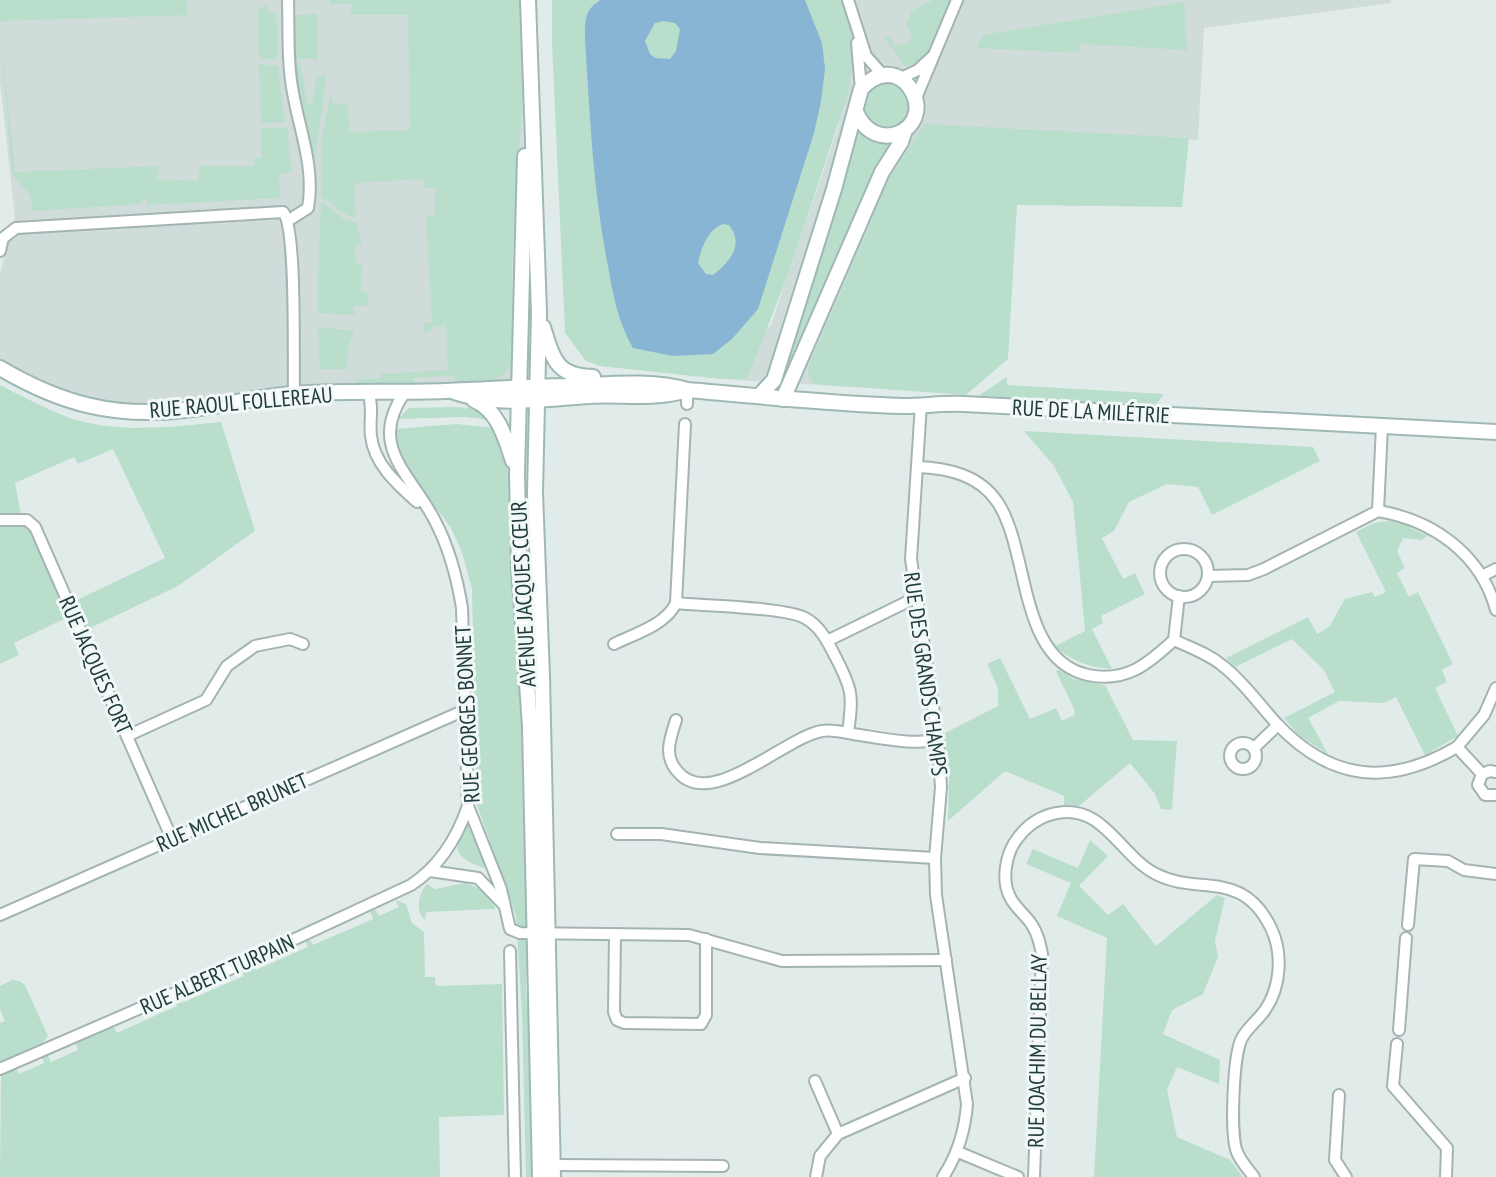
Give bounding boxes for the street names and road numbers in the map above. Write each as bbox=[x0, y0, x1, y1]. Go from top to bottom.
street label: RUE RAOUL FOLLEREAU bbox=[148, 380, 334, 424]
street label: RUE DE LA MILÉTRIE bbox=[1011, 393, 1171, 429]
street label: AVENUE JACQUES CŒUR bbox=[504, 500, 542, 688]
street label: RUE DES GRANDS CHAMPS bbox=[898, 570, 954, 778]
street label: RUE JACQUES FORT bbox=[53, 591, 139, 739]
street label: RUE GEORGES BONNET bbox=[448, 624, 486, 804]
street label: RUE MICHEL BRUNET bbox=[152, 766, 312, 858]
street label: RUE ALBERT TURPAIN bbox=[136, 928, 298, 1020]
street label: RUE JOACHIM DU BELLAY bbox=[1021, 954, 1053, 1148]

